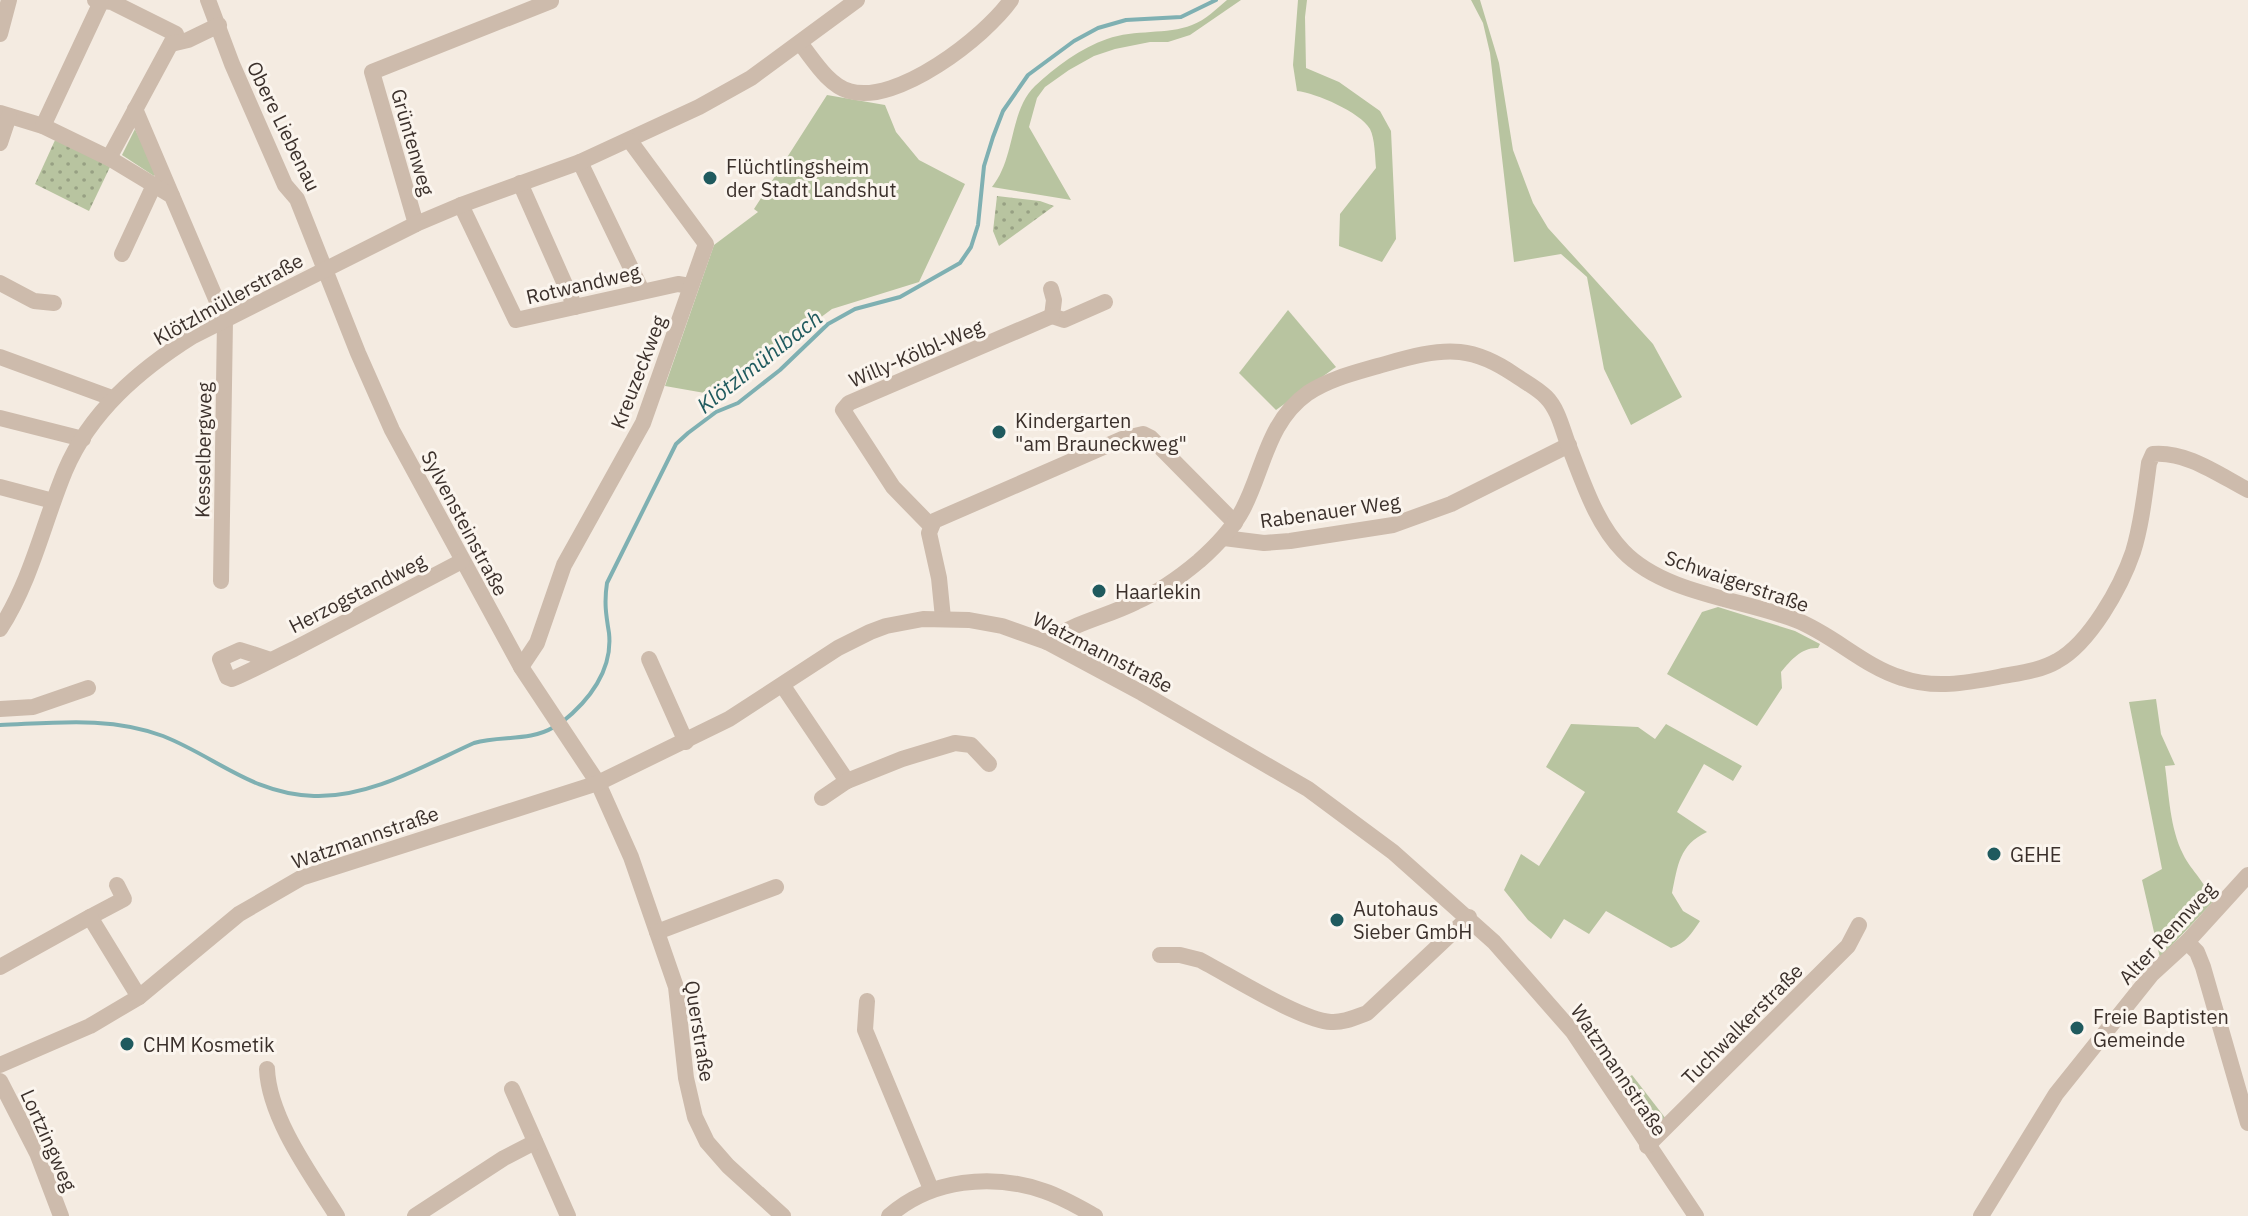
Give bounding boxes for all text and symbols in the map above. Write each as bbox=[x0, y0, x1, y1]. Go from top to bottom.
street label: Obere Liebenau bbox=[241, 56, 327, 196]
street label: Grüntenweg bbox=[385, 85, 441, 199]
place label: Flüchtlingsheim der Stadt Landshut bbox=[726, 153, 896, 203]
marker: Flüchtlingsheim der Stadt Landshut bbox=[701, 169, 719, 187]
street label: Klötzlmüllerstraße bbox=[148, 247, 308, 351]
street label: Rotwandweg bbox=[523, 258, 643, 310]
water label: Klötzlmühlbach bbox=[690, 303, 828, 419]
street label: Kreuzeckweg bbox=[604, 311, 672, 433]
street label: Willy-Kölbl-Weg bbox=[845, 312, 988, 393]
street label: Kesselbergweg bbox=[188, 381, 218, 518]
place label: Kindergarten "am Brauneckweg" bbox=[1015, 407, 1187, 457]
marker: Kindergarten "am Brauneckweg" bbox=[990, 423, 1008, 441]
street label: Sylvensteinstraße bbox=[415, 446, 515, 600]
street label: Rabenauer Weg bbox=[1258, 488, 1402, 534]
street label: Schwaigerstraße bbox=[1661, 544, 1813, 618]
street label: Herzogstandweg bbox=[284, 547, 431, 639]
place label: Haarlekin bbox=[1115, 578, 1201, 605]
marker: Haarlekin bbox=[1090, 582, 1108, 600]
street label: Watzmannstraße bbox=[1028, 605, 1178, 699]
street label: Watzmannstraße bbox=[288, 799, 442, 875]
place label: GEHE bbox=[2010, 841, 2061, 868]
marker: GEHE bbox=[1985, 845, 2003, 863]
street label: Alter Rennweg bbox=[2112, 876, 2222, 990]
place label: Autohaus Sieber GmbH bbox=[1353, 895, 1472, 945]
marker: Autohaus Sieber GmbH bbox=[1328, 911, 1346, 929]
street label: Tuchwalkerstraße bbox=[1675, 957, 1809, 1091]
street label: Querstraße bbox=[679, 978, 721, 1084]
street label: Watzmannstraße bbox=[1565, 999, 1673, 1141]
place label: Freie Baptisten Gemeinde bbox=[2093, 1003, 2229, 1053]
marker: Freie Baptisten Gemeinde bbox=[2068, 1019, 2086, 1037]
place label: CHM Kosmetik bbox=[143, 1031, 275, 1058]
marker: CHM Kosmetik bbox=[118, 1035, 136, 1053]
street label: Lortzingweg bbox=[15, 1085, 84, 1195]

